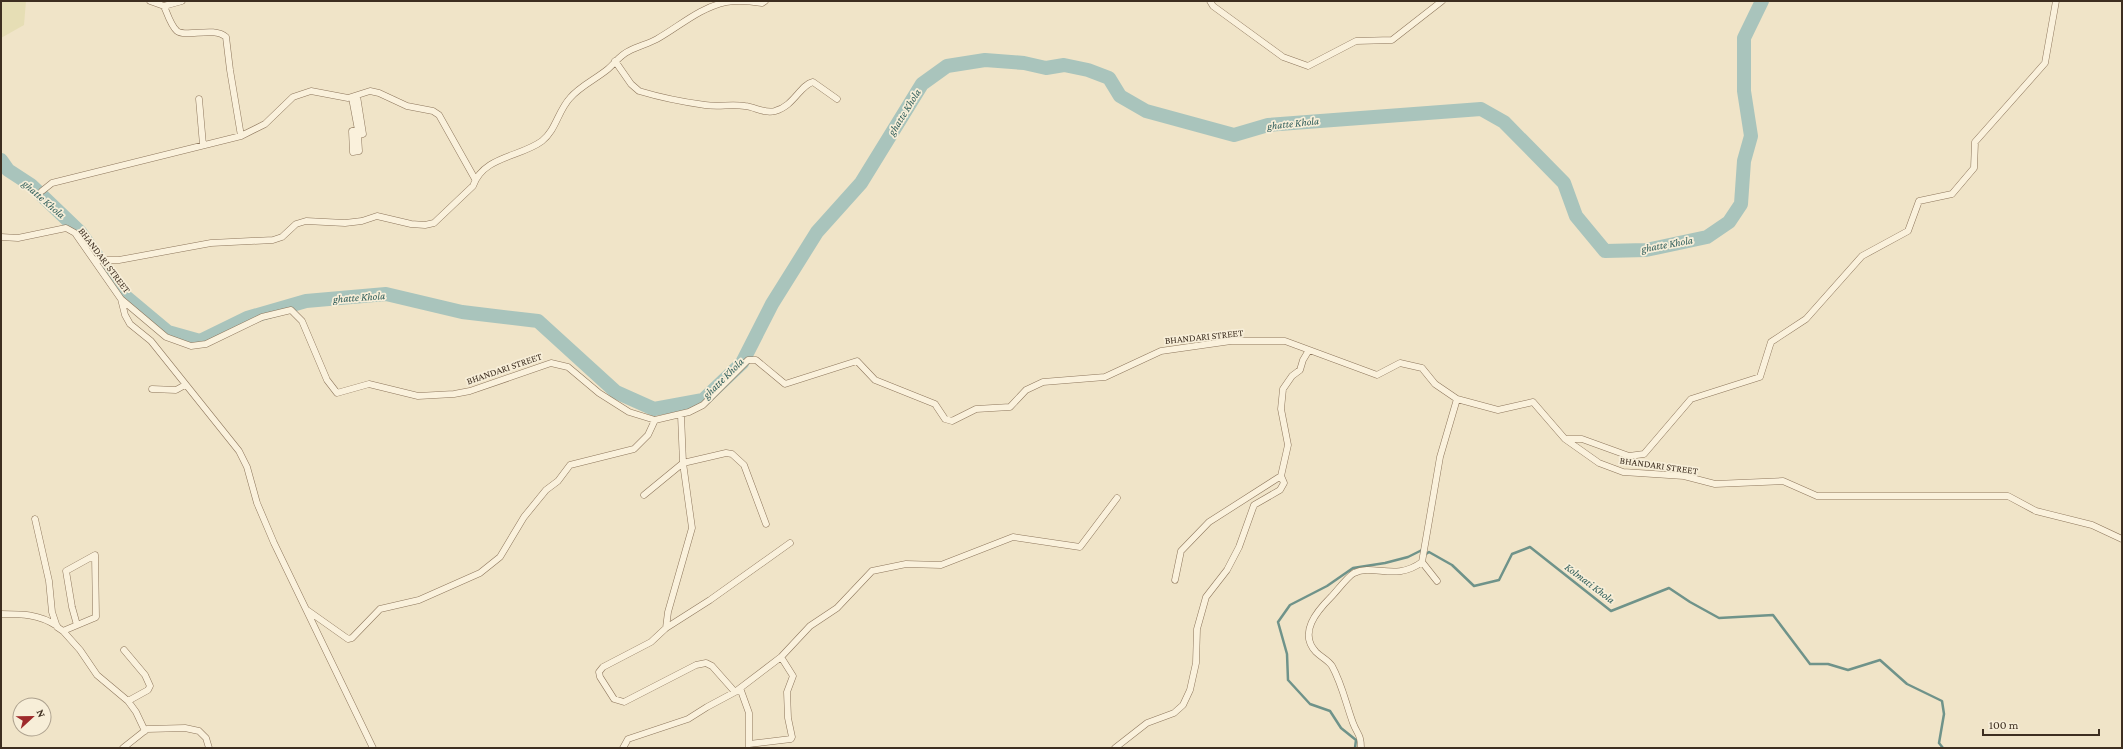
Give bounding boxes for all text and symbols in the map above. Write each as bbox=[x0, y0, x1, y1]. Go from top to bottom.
water label: ghatte Khola bbox=[885, 87, 924, 139]
water label: ghatte Khola bbox=[1265, 114, 1320, 133]
water label: ghatte Khola bbox=[19, 177, 68, 221]
street label: BHANDARI STREET bbox=[76, 225, 133, 296]
water label: ghatte Khola bbox=[1639, 234, 1694, 256]
water label: ghatte Khola bbox=[331, 289, 386, 306]
street label: BHANDARI STREET bbox=[1164, 327, 1244, 346]
street label: BHANDARI STREET bbox=[465, 350, 544, 387]
water label: ghatte Khola bbox=[700, 355, 746, 402]
street label: BHANDARI STREET bbox=[1619, 455, 1699, 477]
water label: Kolmati Khola bbox=[1563, 560, 1617, 606]
north arrow bbox=[12, 697, 52, 737]
text: N bbox=[34, 708, 48, 719]
scale bar bbox=[1983, 711, 2099, 737]
text: 100 m bbox=[1989, 718, 2019, 732]

